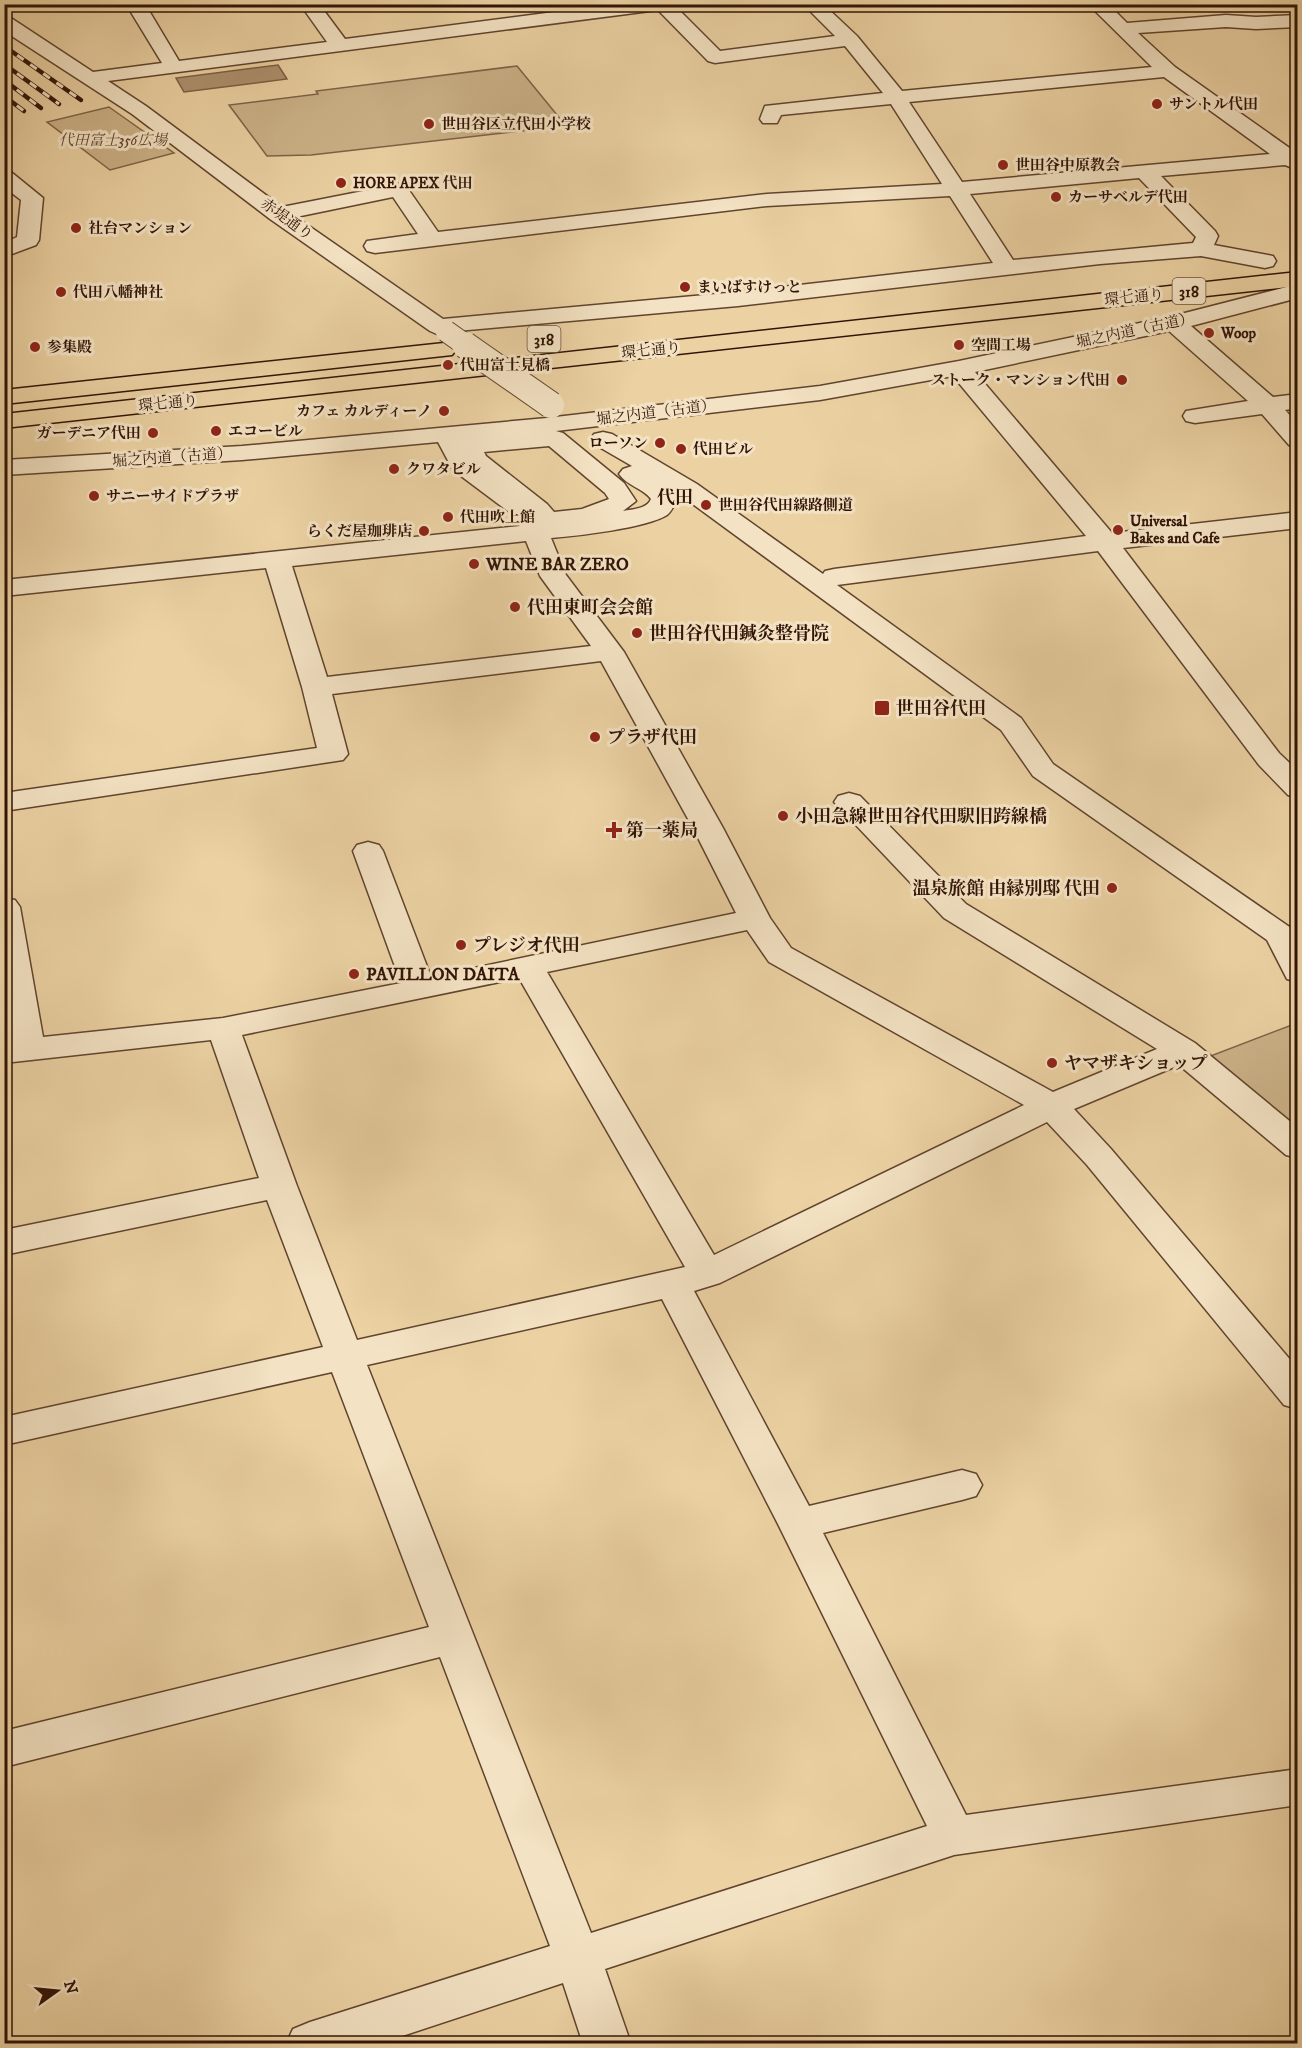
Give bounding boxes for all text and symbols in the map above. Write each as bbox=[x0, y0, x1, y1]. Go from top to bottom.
place label: サントル代田 bbox=[1169, 95, 1258, 114]
marker: サントル代田 bbox=[1150, 97, 1164, 111]
place label: 世田谷区立代田小学校 bbox=[441, 115, 591, 134]
marker: 世田谷区立代田小学校 bbox=[422, 117, 436, 131]
park label: 代田富士356広場 bbox=[59, 131, 169, 150]
place label: 世田谷中原教会 bbox=[1015, 156, 1120, 175]
marker: 世田谷中原教会 bbox=[996, 158, 1010, 172]
place label: HORE APEX 代田 bbox=[353, 174, 473, 193]
marker: HORE APEX 代田 bbox=[334, 176, 348, 190]
place label: カーサベルデ代田 bbox=[1068, 188, 1188, 207]
marker: カーサベルデ代田 bbox=[1049, 190, 1063, 204]
street label: 赤堤通り bbox=[257, 194, 317, 245]
place label: 社台マンション bbox=[88, 219, 192, 238]
marker: 社台マンション bbox=[69, 221, 83, 235]
place label: まいばすけっと bbox=[697, 278, 802, 297]
road number: 318 bbox=[1172, 278, 1206, 304]
marker: まいばすけっと bbox=[678, 280, 692, 294]
place label: 代田八幡神社 bbox=[73, 283, 163, 302]
marker: 代田八幡神社 bbox=[54, 285, 68, 299]
street label: 環七通り bbox=[1103, 285, 1165, 310]
street label: 堀之内道（古道） bbox=[1074, 309, 1196, 352]
place label: Woop bbox=[1220, 324, 1257, 343]
road number: 318 bbox=[528, 326, 560, 352]
marker: Woop bbox=[1202, 326, 1216, 340]
place label: 空間工場 bbox=[971, 336, 1031, 355]
place label: 参集殿 bbox=[47, 338, 92, 357]
street label: 環七通り bbox=[620, 338, 682, 363]
marker: 空間工場 bbox=[952, 338, 966, 352]
marker: 参集殿 bbox=[28, 340, 42, 354]
place label: 代田富士見橋 bbox=[460, 356, 550, 375]
marker: 代田富士見橋 bbox=[441, 358, 455, 372]
place label: ストーク・マンション代田 bbox=[931, 371, 1110, 390]
marker: ストーク・マンション代田 bbox=[1115, 373, 1129, 387]
street label: 環七通り bbox=[137, 391, 199, 416]
street label: 堀之内道（古道） bbox=[595, 396, 717, 429]
place label: カフェ カルディーノ bbox=[296, 402, 432, 421]
marker: カフェ カルディーノ bbox=[437, 404, 451, 418]
place label: エコービル bbox=[228, 422, 303, 441]
place label: ガーデニア代田 bbox=[37, 424, 141, 443]
marker: エコービル bbox=[209, 424, 223, 438]
marker: ガーデニア代田 bbox=[146, 426, 160, 440]
place label: ローソン bbox=[589, 434, 648, 453]
marker: ローソン bbox=[653, 436, 667, 450]
place label: 代田ビル bbox=[693, 440, 753, 459]
marker: 代田ビル bbox=[674, 442, 688, 456]
street label: 堀之内道（古道） bbox=[112, 444, 233, 471]
place label: クワタビル bbox=[406, 460, 481, 479]
marker: クワタビル bbox=[387, 462, 401, 476]
place label: サニーサイドプラザ bbox=[106, 487, 239, 506]
district label: 代田 bbox=[657, 487, 693, 509]
marker: サニーサイドプラザ bbox=[87, 489, 101, 503]
place label: 世田谷代田線路側道 bbox=[718, 496, 853, 515]
marker: 世田谷代田線路側道 bbox=[699, 498, 713, 512]
place label: 代田吹上館 bbox=[460, 508, 535, 527]
marker: 代田吹上館 bbox=[441, 510, 455, 524]
place label: Universal Bakes and Cafe bbox=[1130, 512, 1221, 548]
place label: らくだ屋珈琲店 bbox=[307, 522, 412, 541]
marker: Universal Bakes and Cafe bbox=[1111, 523, 1125, 537]
marker: らくだ屋珈琲店 bbox=[417, 524, 431, 538]
place label: WINE BAR ZERO bbox=[485, 554, 629, 576]
marker: WINE BAR ZERO bbox=[467, 557, 481, 571]
place label: 代田東町会会館 bbox=[527, 597, 653, 619]
marker: 代田東町会会館 bbox=[508, 600, 522, 614]
place label: 世田谷代田鍼灸整骨院 bbox=[649, 623, 829, 645]
marker: 世田谷代田鍼灸整骨院 bbox=[630, 626, 644, 640]
place label: 世田谷代田 bbox=[896, 698, 986, 720]
marker: 世田谷代田 bbox=[873, 699, 891, 717]
place label: プラザ代田 bbox=[607, 727, 697, 749]
marker: プラザ代田 bbox=[588, 730, 602, 744]
place label: 小田急線世田谷代田駅旧跨線橋 bbox=[795, 806, 1047, 828]
marker: 小田急線世田谷代田駅旧跨線橋 bbox=[776, 809, 790, 823]
place label: 第一薬局 bbox=[626, 820, 698, 842]
marker: 第一薬局 bbox=[607, 823, 621, 837]
place label: 温泉旅館 由縁別邸 代田 bbox=[912, 878, 1100, 900]
marker: 温泉旅館 由縁別邸 代田 bbox=[1105, 881, 1119, 895]
place label: プレジオ代田 bbox=[473, 935, 580, 957]
marker: プレジオ代田 bbox=[454, 938, 468, 952]
place label: PAVILLON DAITA bbox=[366, 964, 520, 986]
marker: PAVILLON DAITA bbox=[347, 967, 361, 981]
place label: ヤマザキショップ bbox=[1064, 1053, 1207, 1075]
marker: ヤマザキショップ bbox=[1045, 1056, 1059, 1070]
north arrow bbox=[27, 1961, 87, 2021]
text: N bbox=[59, 1978, 82, 1996]

